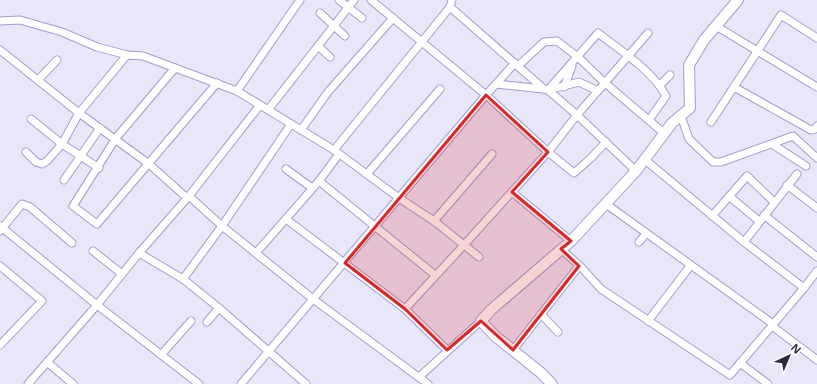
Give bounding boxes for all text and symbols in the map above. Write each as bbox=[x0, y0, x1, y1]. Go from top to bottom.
north arrow bbox=[769, 336, 809, 376]
text: N bbox=[788, 340, 805, 357]

